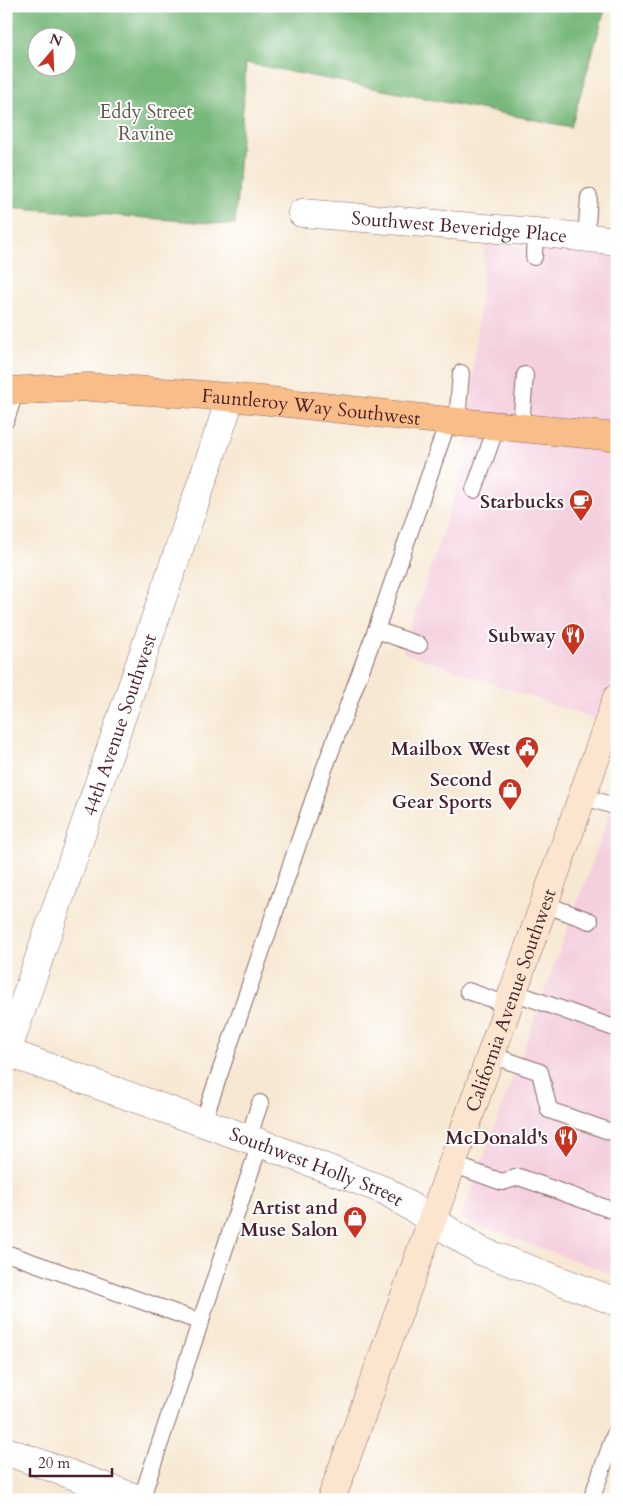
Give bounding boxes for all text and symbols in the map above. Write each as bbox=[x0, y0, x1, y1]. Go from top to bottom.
north arrow bbox=[28, 28, 78, 78]
text: N bbox=[47, 29, 65, 51]
park label: Eddy Street Ravine bbox=[100, 99, 192, 147]
street label: Southwest Beveridge Place bbox=[351, 205, 569, 249]
street label: Fauntleroy Way Southwest bbox=[201, 383, 421, 432]
cafe icon: Starbucks bbox=[568, 488, 594, 522]
place label: Starbucks bbox=[480, 489, 564, 515]
restaurant icon: Subway bbox=[560, 622, 586, 656]
place label: Subway bbox=[488, 623, 556, 649]
street label: 44th Avenue Southwest bbox=[77, 630, 163, 819]
public building icon: Mailbox West bbox=[514, 735, 540, 769]
place label: Mailbox West bbox=[391, 736, 510, 762]
place label: Second Gear Sports bbox=[392, 767, 492, 815]
shop icon: Second Gear Sports bbox=[497, 777, 523, 811]
street label: California Avenue Southwest bbox=[460, 885, 563, 1116]
street label: Southwest Holly Street bbox=[226, 1121, 408, 1213]
restaurant icon: McDonald's bbox=[553, 1124, 579, 1158]
place label: McDonald's bbox=[445, 1125, 548, 1151]
place label: Artist and Muse Salon bbox=[240, 1195, 339, 1243]
shop icon: Artist and Muse Salon bbox=[342, 1205, 368, 1239]
scale bar bbox=[30, 1446, 112, 1478]
text: 20 m bbox=[38, 1453, 70, 1473]

